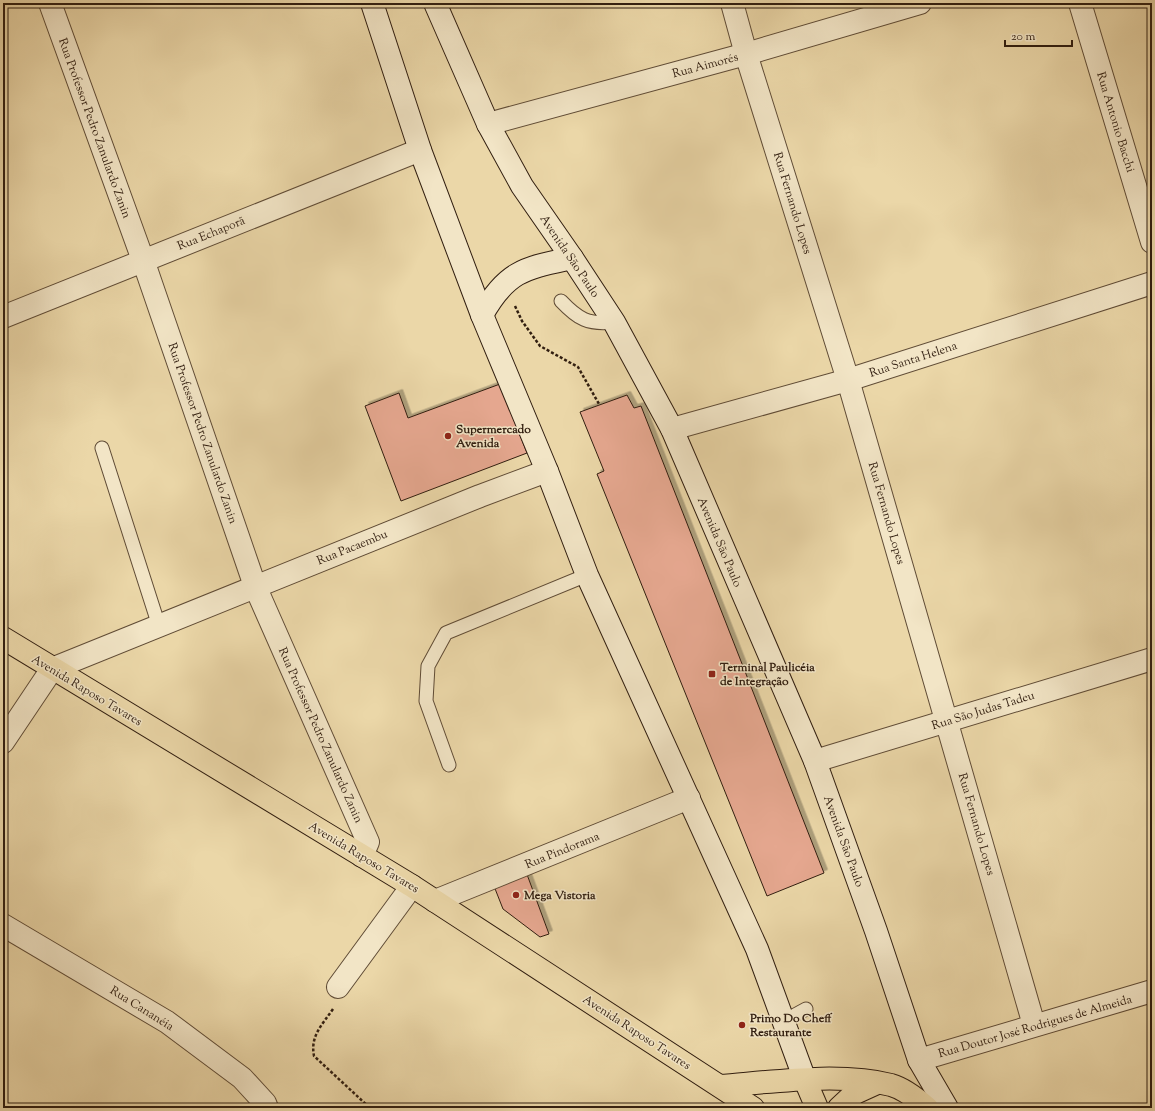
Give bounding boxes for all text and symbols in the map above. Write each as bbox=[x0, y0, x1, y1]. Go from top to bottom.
scale bar bbox=[1005, 22, 1072, 48]
text: 20 m bbox=[1011, 28, 1036, 46]
street label: Rua Professor Pedro Zanulardo Zanin bbox=[53, 36, 135, 221]
street label: Rua Aimorés bbox=[670, 48, 741, 83]
street label: Rua Antonio Bacchi bbox=[1091, 70, 1139, 175]
street label: Rua Fernando Lopes bbox=[768, 150, 816, 257]
street label: Rua Echaporã bbox=[175, 212, 248, 256]
street label: Avenida São Paulo bbox=[535, 212, 604, 302]
street label: Rua Santa Helena bbox=[867, 337, 960, 383]
street label: Rua Professor Pedro Zanulardo Zanin bbox=[163, 340, 242, 526]
place label: Supermercado Avenida bbox=[455, 421, 531, 453]
marker: Supermercado Avenida bbox=[443, 431, 453, 441]
street label: Rua Fernando Lopes bbox=[863, 460, 909, 567]
street label: Avenida São Paulo bbox=[692, 495, 746, 591]
street label: Rua Pacaembu bbox=[314, 526, 391, 570]
street label: Rua Professor Pedro Zanulardo Zanin bbox=[273, 645, 367, 826]
street label: Avenida Raposo Tavares bbox=[28, 651, 145, 731]
place label: Terminal Paulicéia de Integração bbox=[719, 659, 815, 691]
marker: Terminal Paulicéia de Integração bbox=[707, 669, 717, 679]
street label: Rua São Judas Tadeu bbox=[930, 687, 1037, 735]
street label: Rua Fernando Lopes bbox=[953, 771, 999, 878]
street label: Avenida São Paulo bbox=[818, 793, 868, 890]
street label: Avenida Raposo Tavares bbox=[305, 818, 422, 898]
street label: Rua Pindorama bbox=[522, 828, 603, 874]
place label: Mega Vistoria bbox=[523, 887, 596, 905]
marker: Mega Vistoria bbox=[511, 890, 521, 900]
street label: Rua Cananéia bbox=[106, 982, 177, 1036]
street label: Avenida Raposo Tavares bbox=[579, 991, 695, 1075]
street label: Rua Doutor José Rodrigues de Almeida bbox=[936, 991, 1135, 1063]
place label: Primo Do Cheff Restaurante bbox=[749, 1010, 833, 1042]
marker: Primo Do Cheff Restaurante bbox=[737, 1020, 747, 1030]

